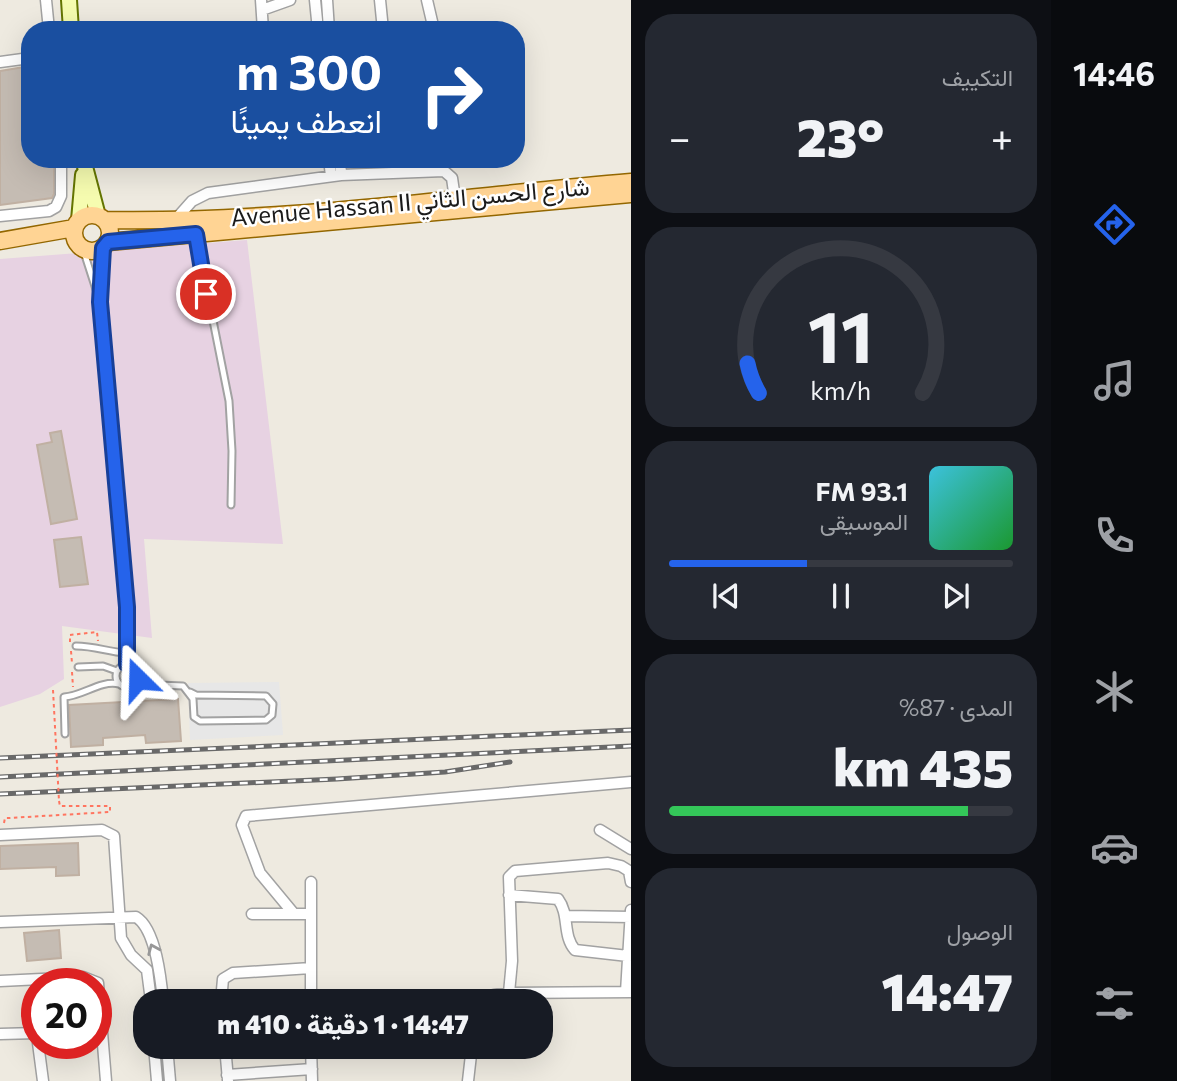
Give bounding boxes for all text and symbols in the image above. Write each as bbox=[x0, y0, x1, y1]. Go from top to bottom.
text: 300 m bbox=[236, 40, 382, 100]
icon: right bbox=[406, 49, 497, 140]
text: 14:46 bbox=[1073, 53, 1155, 93]
text: التكييف bbox=[942, 63, 1013, 91]
text: انعطف يمينًا bbox=[231, 100, 382, 140]
text: 23° bbox=[797, 104, 884, 168]
text: − bbox=[669, 113, 691, 160]
text: + bbox=[991, 113, 1013, 160]
street label: Avenue Hassan II شارع الحسن الثاني bbox=[229, 171, 591, 237]
icon: directions bbox=[1090, 200, 1139, 249]
pin bbox=[176, 264, 236, 324]
icon: arrive bbox=[187, 275, 225, 313]
text: 11 bbox=[808, 290, 874, 379]
icon: music bbox=[1090, 356, 1139, 405]
text: km/h bbox=[811, 375, 871, 405]
text: 93.1 FM bbox=[816, 475, 908, 506]
text: الموسيقى bbox=[820, 507, 908, 535]
icon: phone bbox=[1090, 511, 1139, 560]
icon: previous bbox=[707, 577, 745, 615]
icon: pause bbox=[822, 577, 860, 615]
icon: next bbox=[937, 577, 975, 615]
position arrow bbox=[101, 642, 175, 716]
icon: climate bbox=[1090, 667, 1139, 716]
text: المدى · 87% bbox=[899, 693, 1013, 721]
text: 435 km bbox=[833, 734, 1013, 798]
icon: car bbox=[1090, 823, 1139, 872]
text: الوصول bbox=[947, 917, 1013, 945]
one-way arrow bbox=[148, 944, 162, 956]
text: 14:47 bbox=[881, 958, 1013, 1022]
speed limit sign: 20 bbox=[21, 968, 112, 1059]
icon: filters bbox=[1090, 979, 1139, 1028]
text: 14:47 · 1 دقيقة · 410 m bbox=[217, 1008, 469, 1039]

